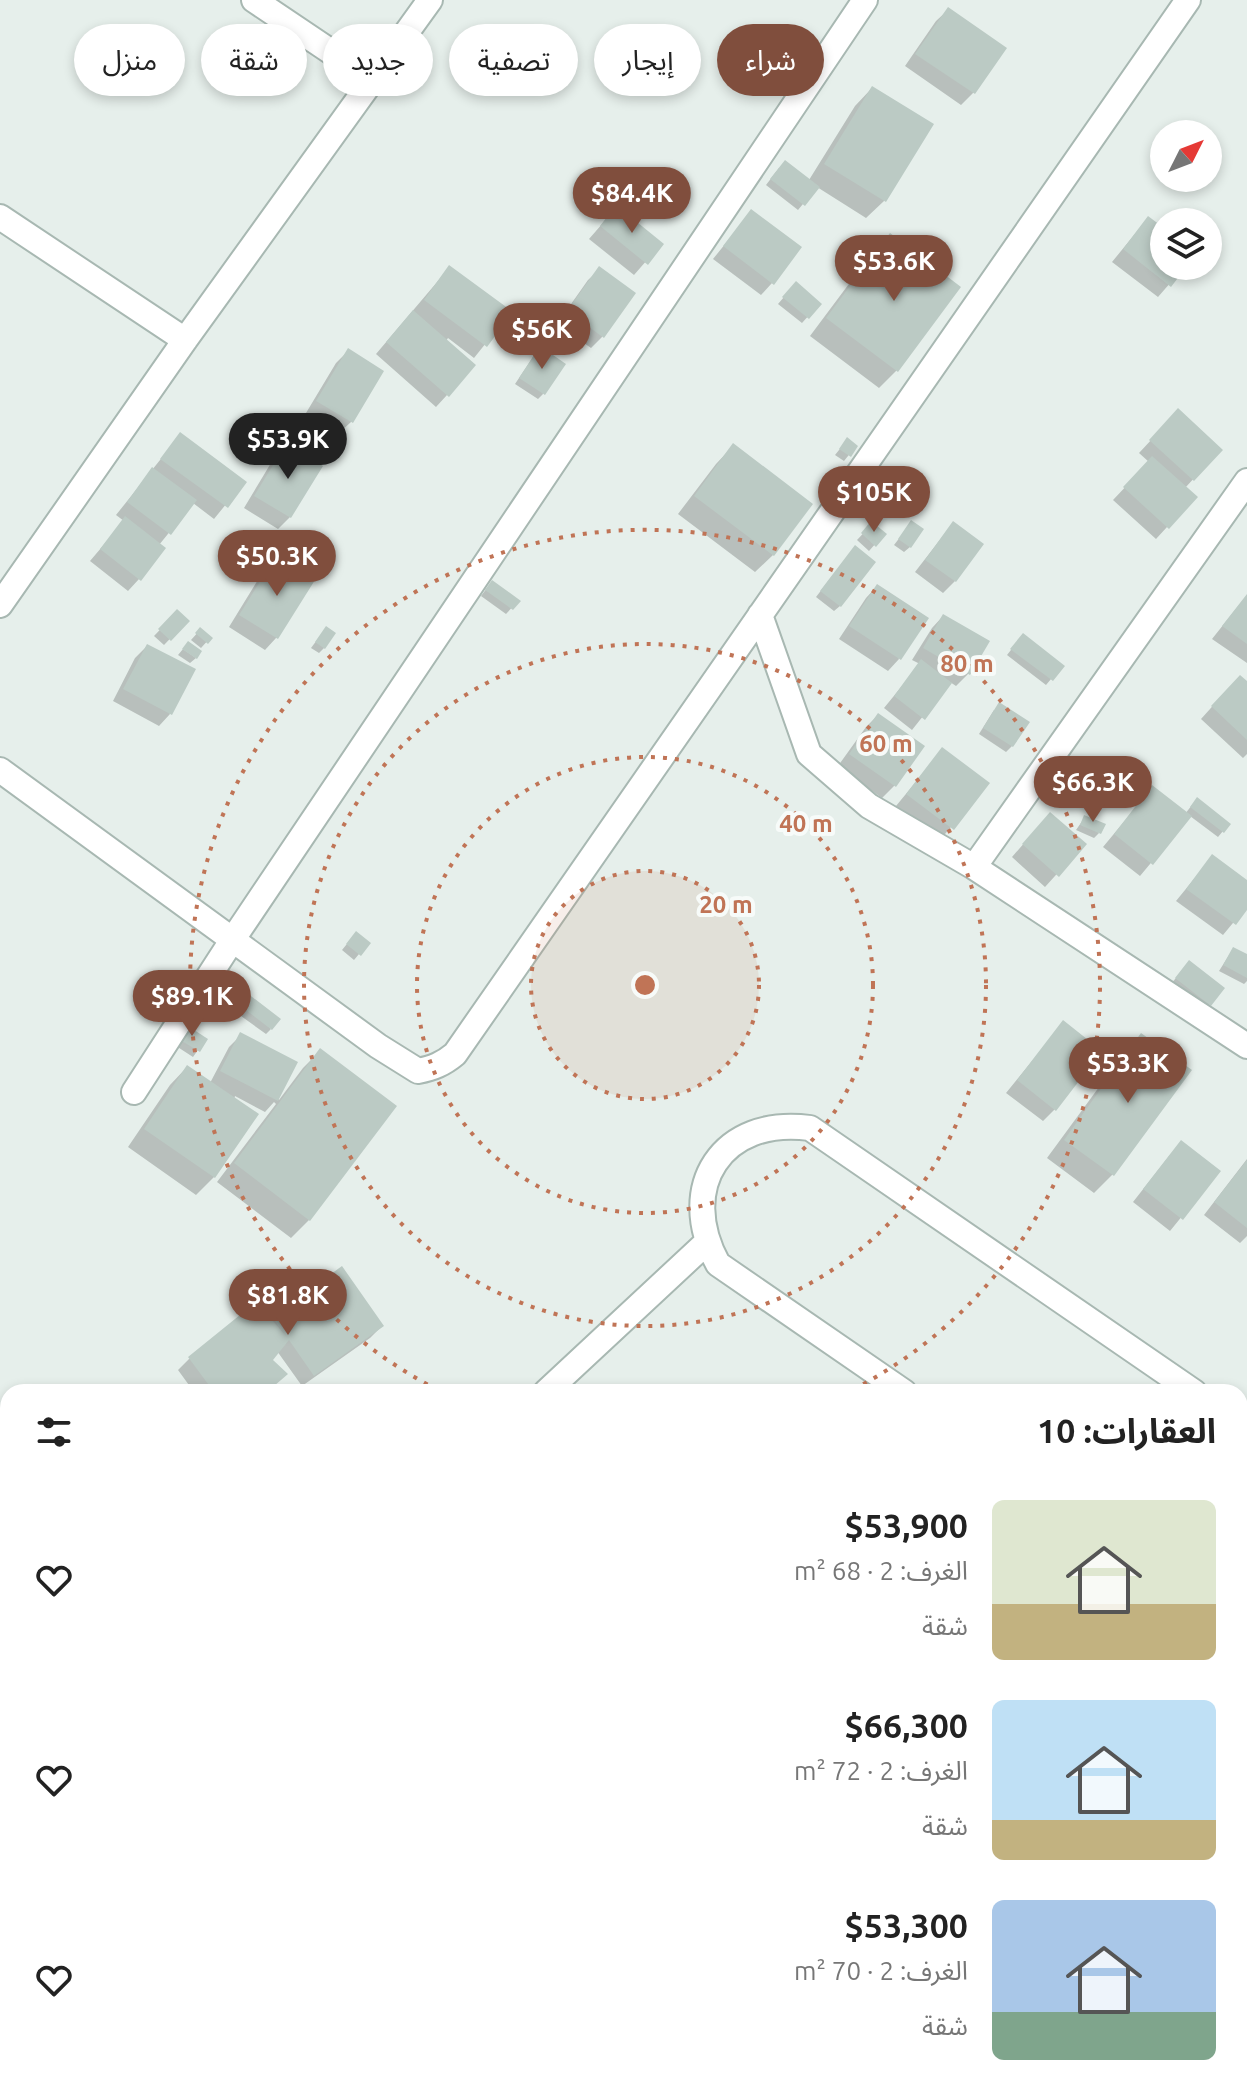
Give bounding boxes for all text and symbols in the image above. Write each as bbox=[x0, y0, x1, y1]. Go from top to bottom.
chip: منزل bbox=[74, 24, 185, 96]
chip: شقة bbox=[201, 24, 307, 96]
chip: جديد bbox=[323, 24, 433, 96]
chip: تصفية bbox=[449, 24, 578, 96]
chip: إيجار bbox=[594, 24, 701, 96]
chip: شراء bbox=[717, 24, 824, 96]
north arrow bbox=[1150, 120, 1222, 192]
map controls bbox=[1150, 120, 1222, 280]
pin: $84.4K bbox=[567, 167, 697, 235]
text: $84.4K bbox=[591, 178, 673, 207]
button: layers bbox=[1150, 208, 1222, 280]
pin: $53.6K bbox=[829, 235, 959, 303]
text: $53.6K bbox=[853, 246, 935, 275]
pin: $56K bbox=[495, 303, 589, 371]
text: $56K bbox=[511, 314, 573, 343]
pin: $53.9K bbox=[223, 413, 353, 481]
text: $53.9K bbox=[247, 424, 329, 453]
pin: $105K bbox=[818, 466, 930, 534]
text: $105K bbox=[836, 477, 912, 506]
pin: $50.3K bbox=[212, 530, 342, 598]
text: $50.3K bbox=[236, 541, 318, 570]
text: 80 m bbox=[940, 650, 994, 677]
text: 60 m bbox=[859, 730, 913, 757]
pin: $66.3K bbox=[1028, 756, 1158, 824]
text: $66.3K bbox=[1052, 767, 1134, 796]
text: 40 m bbox=[779, 810, 833, 837]
text: 20 m bbox=[699, 891, 753, 918]
pin: $89.1K bbox=[127, 970, 257, 1038]
centre of rings bbox=[631, 971, 659, 999]
text: $89.1K bbox=[151, 981, 233, 1010]
pin: $53.3K bbox=[1063, 1037, 1193, 1105]
text: $53.3K bbox=[1087, 1048, 1169, 1077]
pin: $81.8K bbox=[223, 1269, 353, 1337]
text: $81.8K bbox=[247, 1280, 329, 1309]
icon: filters bbox=[32, 1410, 76, 1454]
text: العقارات: 10 bbox=[1037, 1411, 1216, 1449]
text: $53,900 bbox=[845, 1506, 968, 1544]
icon: home bbox=[1056, 1532, 1152, 1628]
text: الغرف: 2 · 68 m² bbox=[794, 1556, 968, 1585]
icon: heart bbox=[32, 1558, 76, 1602]
text: شقة bbox=[922, 1611, 968, 1640]
text: $66,300 bbox=[845, 1706, 968, 1744]
icon: home bbox=[1056, 1732, 1152, 1828]
text: الغرف: 2 · 72 m² bbox=[794, 1756, 968, 1785]
icon: heart bbox=[32, 1758, 76, 1802]
text: شقة bbox=[922, 1811, 968, 1840]
text: $53,300 bbox=[845, 1906, 968, 1944]
icon: home bbox=[1056, 1932, 1152, 2028]
text: الغرف: 2 · 70 m² bbox=[794, 1956, 968, 1985]
icon: heart bbox=[32, 1958, 76, 2002]
text: شقة bbox=[922, 2011, 968, 2040]

